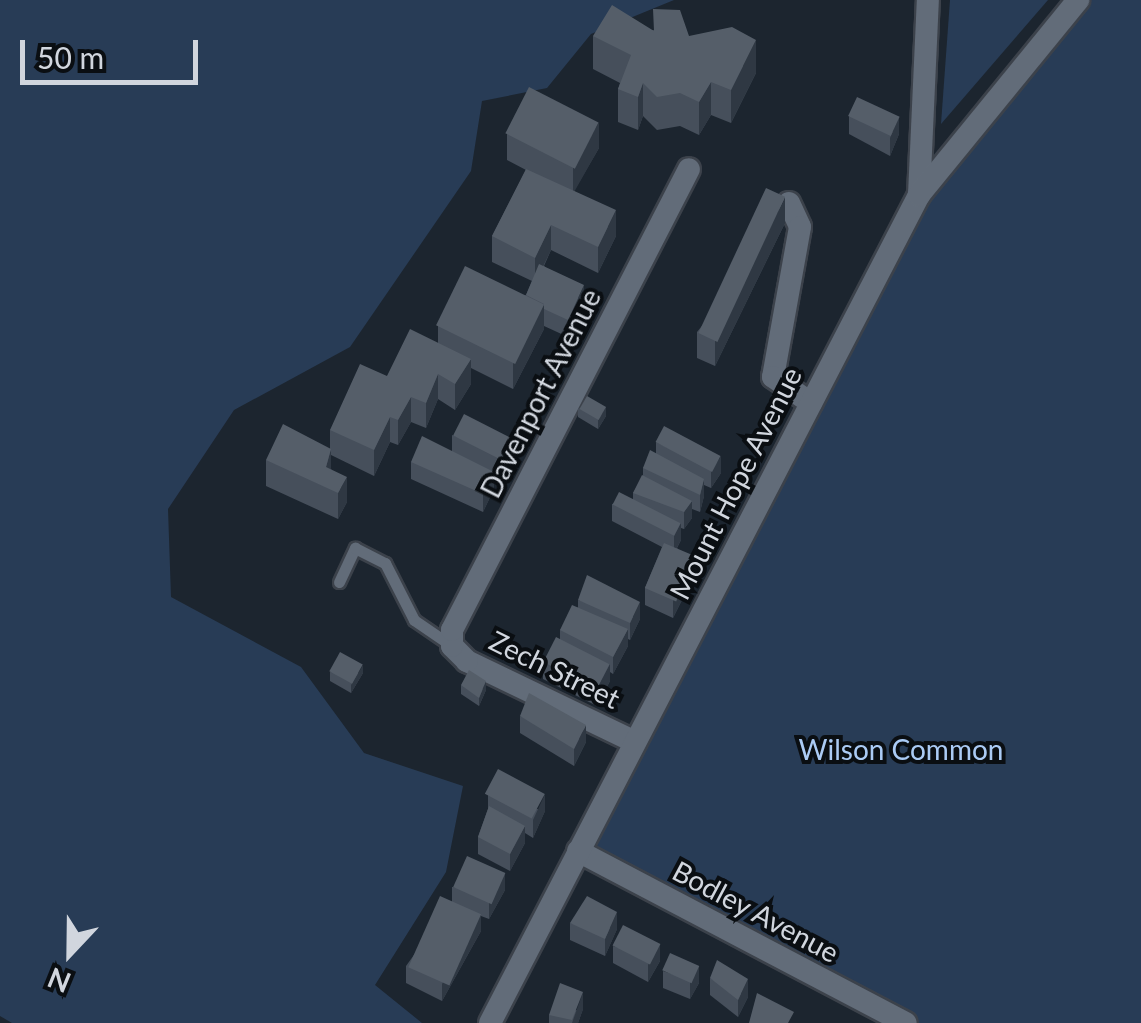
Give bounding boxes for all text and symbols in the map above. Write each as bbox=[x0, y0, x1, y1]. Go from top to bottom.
scale bar bbox=[25, 20, 202, 82]
text: 50 m bbox=[37, 39, 104, 75]
street label: Davenport Avenue bbox=[473, 283, 607, 503]
street label: Mount Hope Avenue bbox=[662, 361, 808, 605]
street label: Zech Street bbox=[484, 623, 626, 715]
park label: Wilson Common bbox=[799, 732, 1003, 766]
street label: Bodley Avenue bbox=[667, 853, 845, 969]
north arrow bbox=[20, 903, 120, 1003]
text: N bbox=[42, 961, 75, 1001]

